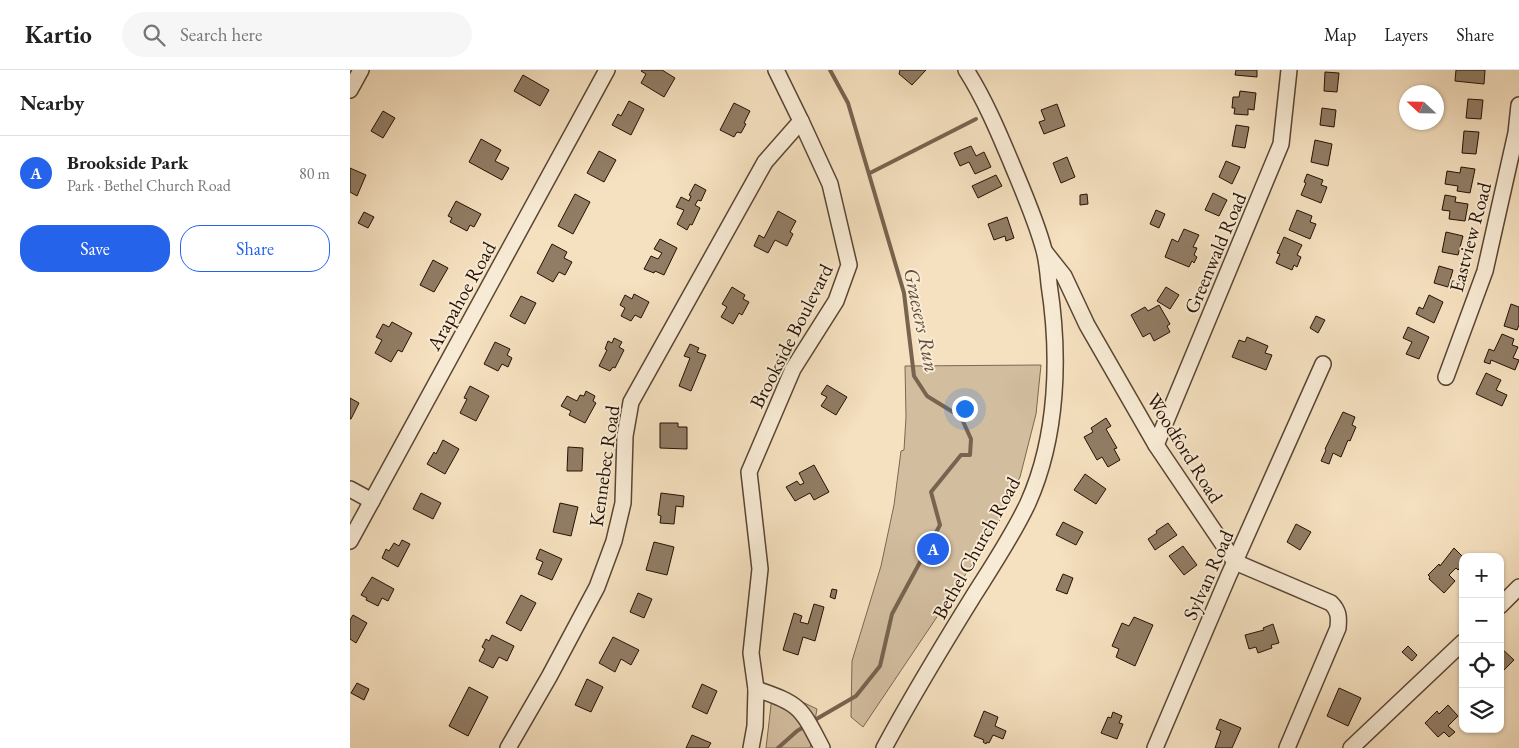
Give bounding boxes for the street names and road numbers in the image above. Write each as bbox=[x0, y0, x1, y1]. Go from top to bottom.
street label: Eastview Road bbox=[1443, 178, 1497, 295]
street label: Greenwald Road bbox=[1178, 188, 1252, 317]
street label: Arapahoe Road bbox=[420, 236, 502, 356]
street label: Brookside Boulevard bbox=[743, 259, 839, 413]
street label: Woodford Road bbox=[1141, 388, 1230, 508]
street label: Kennebec Road bbox=[583, 403, 626, 528]
street label: Bethel Church Road bbox=[926, 472, 1026, 624]
street label: Sylvan Road bbox=[1177, 525, 1240, 624]

